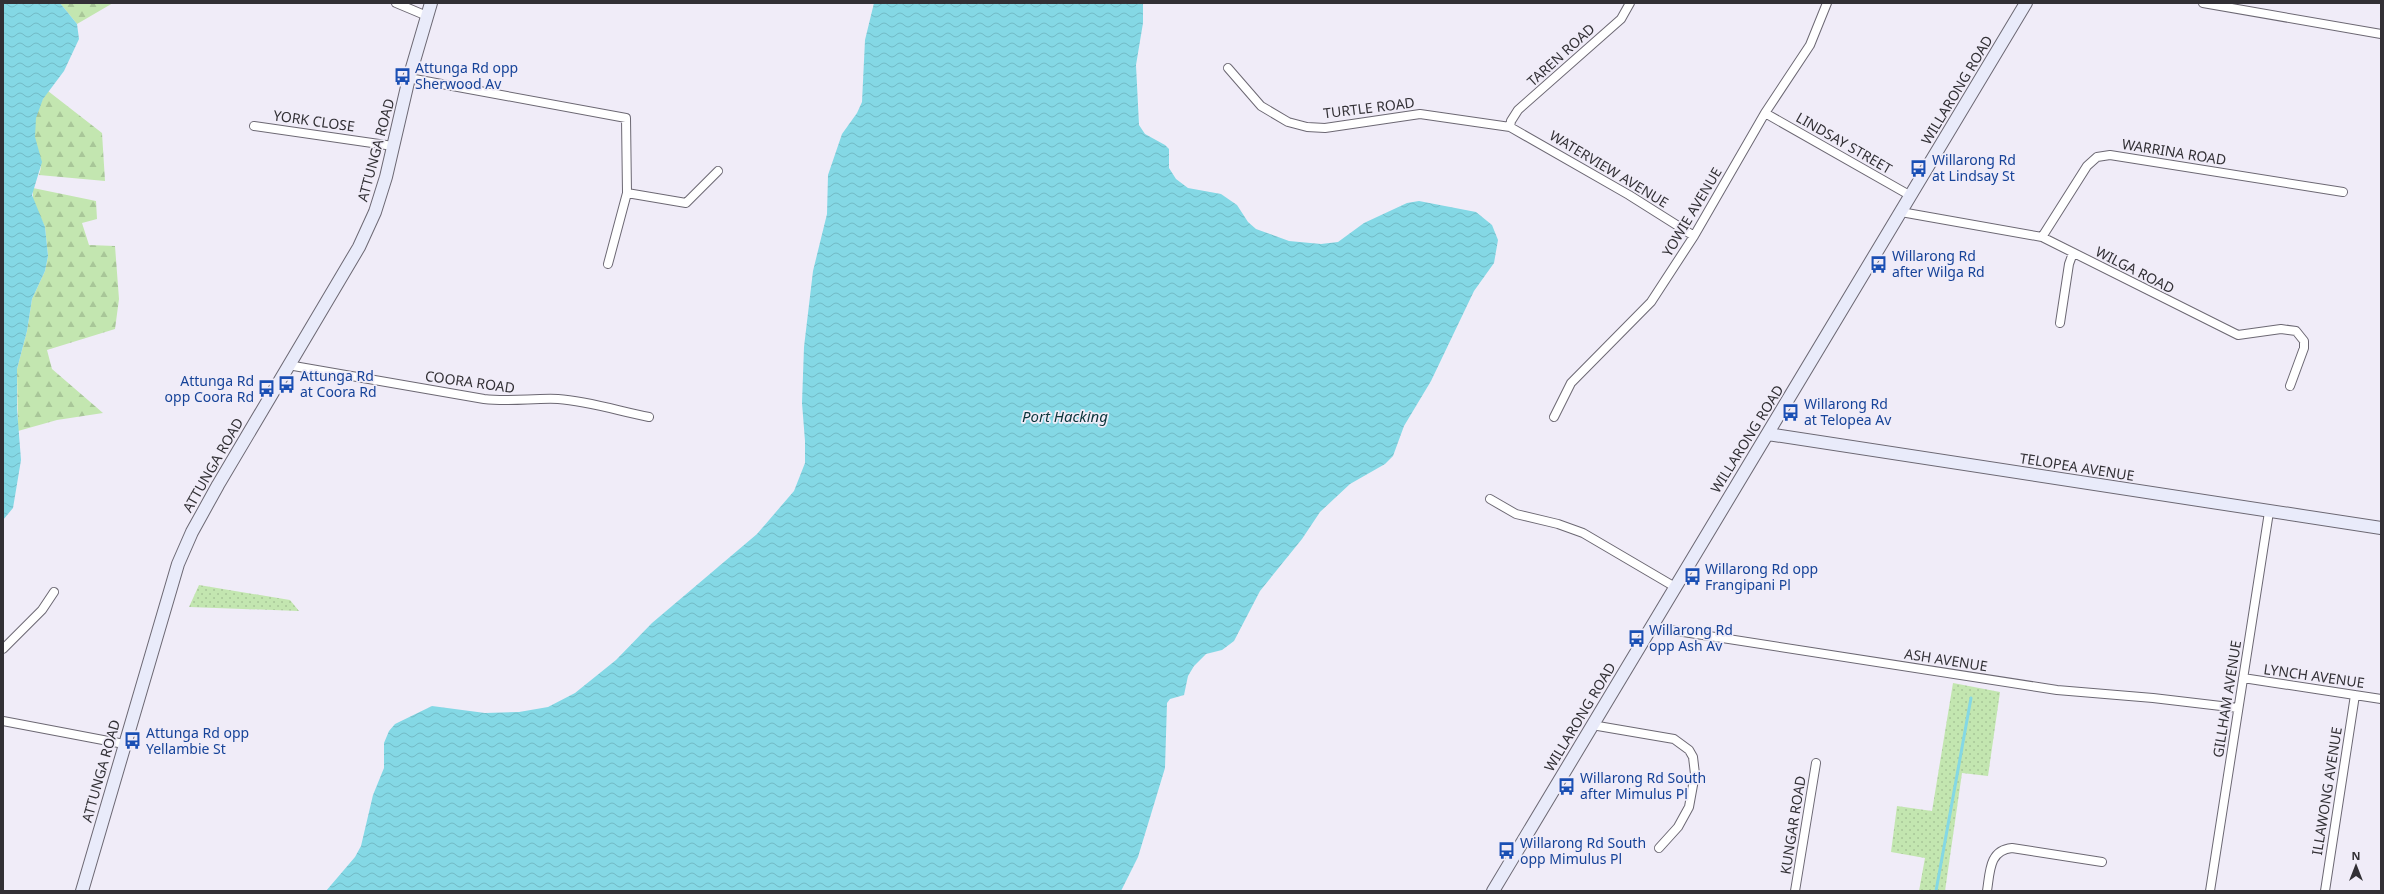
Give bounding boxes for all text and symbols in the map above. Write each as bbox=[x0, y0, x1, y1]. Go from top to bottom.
street label: TAREN ROAD bbox=[1523, 19, 1599, 90]
street label: WILLARONG ROAD bbox=[1916, 32, 1997, 148]
place label: Attunga Rd opp Sherwood Av bbox=[415, 58, 518, 93]
bus stop icon: Attunga Rd opp Sherwood Av bbox=[392, 66, 412, 86]
street label: TURTLE ROAD bbox=[1322, 92, 1416, 123]
street label: ATTUNGA ROAD bbox=[353, 96, 398, 204]
street label: YORK CLOSE bbox=[272, 105, 356, 136]
street label: LINDSAY STREET bbox=[1793, 107, 1896, 178]
street label: WATERVIEW AVENUE bbox=[1546, 126, 1672, 212]
street label: WARRINA ROAD bbox=[2121, 134, 2228, 169]
place label: Willarong Rd at Lindsay St bbox=[1932, 150, 2016, 185]
bus stop icon: Willarong Rd at Lindsay St bbox=[1909, 158, 1929, 178]
street label: YOWIE AVENUE bbox=[1657, 164, 1726, 260]
street label: WILGA ROAD bbox=[2093, 242, 2178, 298]
place label: Willarong Rd after Wilga Rd bbox=[1892, 246, 1985, 281]
bus stop icon: Willarong Rd after Wilga Rd bbox=[1869, 254, 1889, 274]
place label: Attunga Rd at Coora Rd bbox=[300, 366, 377, 401]
street label: COORA ROAD bbox=[424, 366, 516, 397]
place label: Attunga Rd opp Coora Rd bbox=[165, 371, 254, 406]
bus stop icon: Attunga Rd at Coora Rd bbox=[277, 374, 297, 394]
bus stop icon: Attunga Rd opp Coora Rd bbox=[257, 379, 277, 399]
street label: WILLARONG ROAD bbox=[1706, 381, 1787, 496]
place label: Willarong Rd at Telopea Av bbox=[1804, 394, 1892, 429]
bus stop icon: Willarong Rd at Telopea Av bbox=[1781, 402, 1801, 422]
water label: Port Hacking bbox=[1022, 406, 1108, 426]
street label: ATTUNGA ROAD bbox=[178, 414, 247, 515]
street label: TELOPEA AVENUE bbox=[2018, 448, 2136, 485]
place label: Willarong Rd opp Frangipani Pl bbox=[1705, 559, 1818, 594]
bus stop icon: Willarong Rd opp Frangipani Pl bbox=[1682, 567, 1702, 587]
place label: Willarong Rd opp Ash Av bbox=[1649, 620, 1733, 655]
bus stop icon: Willarong Rd opp Ash Av bbox=[1626, 628, 1646, 648]
street label: GILLHAM AVENUE bbox=[2208, 639, 2245, 759]
street label: ASH AVENUE bbox=[1903, 644, 1989, 675]
street label: WILLARONG ROAD bbox=[1539, 659, 1620, 775]
street label: LYNCH AVENUE bbox=[2262, 659, 2366, 692]
street label: ATTUNGA ROAD bbox=[77, 717, 124, 824]
place label: Attunga Rd opp Yellambie St bbox=[146, 723, 249, 758]
street label: ILLAWONG AVENUE bbox=[2307, 726, 2346, 856]
bus stop icon: Attunga Rd opp Yellambie St bbox=[123, 731, 143, 751]
place label: Willarong Rd South after Mimulus Pl bbox=[1580, 768, 1706, 803]
street label: KUNGAR ROAD bbox=[1775, 774, 1810, 876]
bus stop icon: Willarong Rd South after Mimulus Pl bbox=[1557, 776, 1577, 796]
place label: Willarong Rd South opp Mimulus Pl bbox=[1520, 833, 1646, 868]
bus stop icon: Willarong Rd South opp Mimulus Pl bbox=[1497, 841, 1517, 861]
north arrow bbox=[2336, 846, 2376, 886]
text: N bbox=[2352, 848, 2360, 863]

